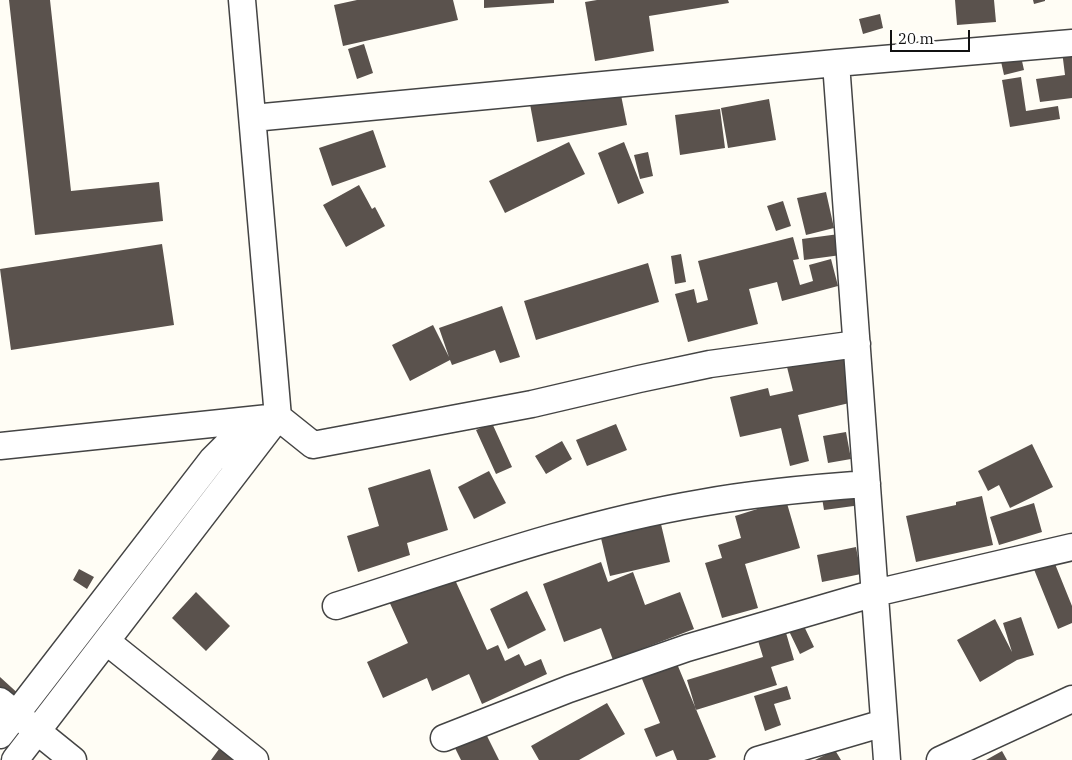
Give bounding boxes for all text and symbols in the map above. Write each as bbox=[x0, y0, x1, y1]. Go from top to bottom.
scale bar bbox=[892, 20, 972, 52]
text: 20 m bbox=[898, 29, 934, 48]

